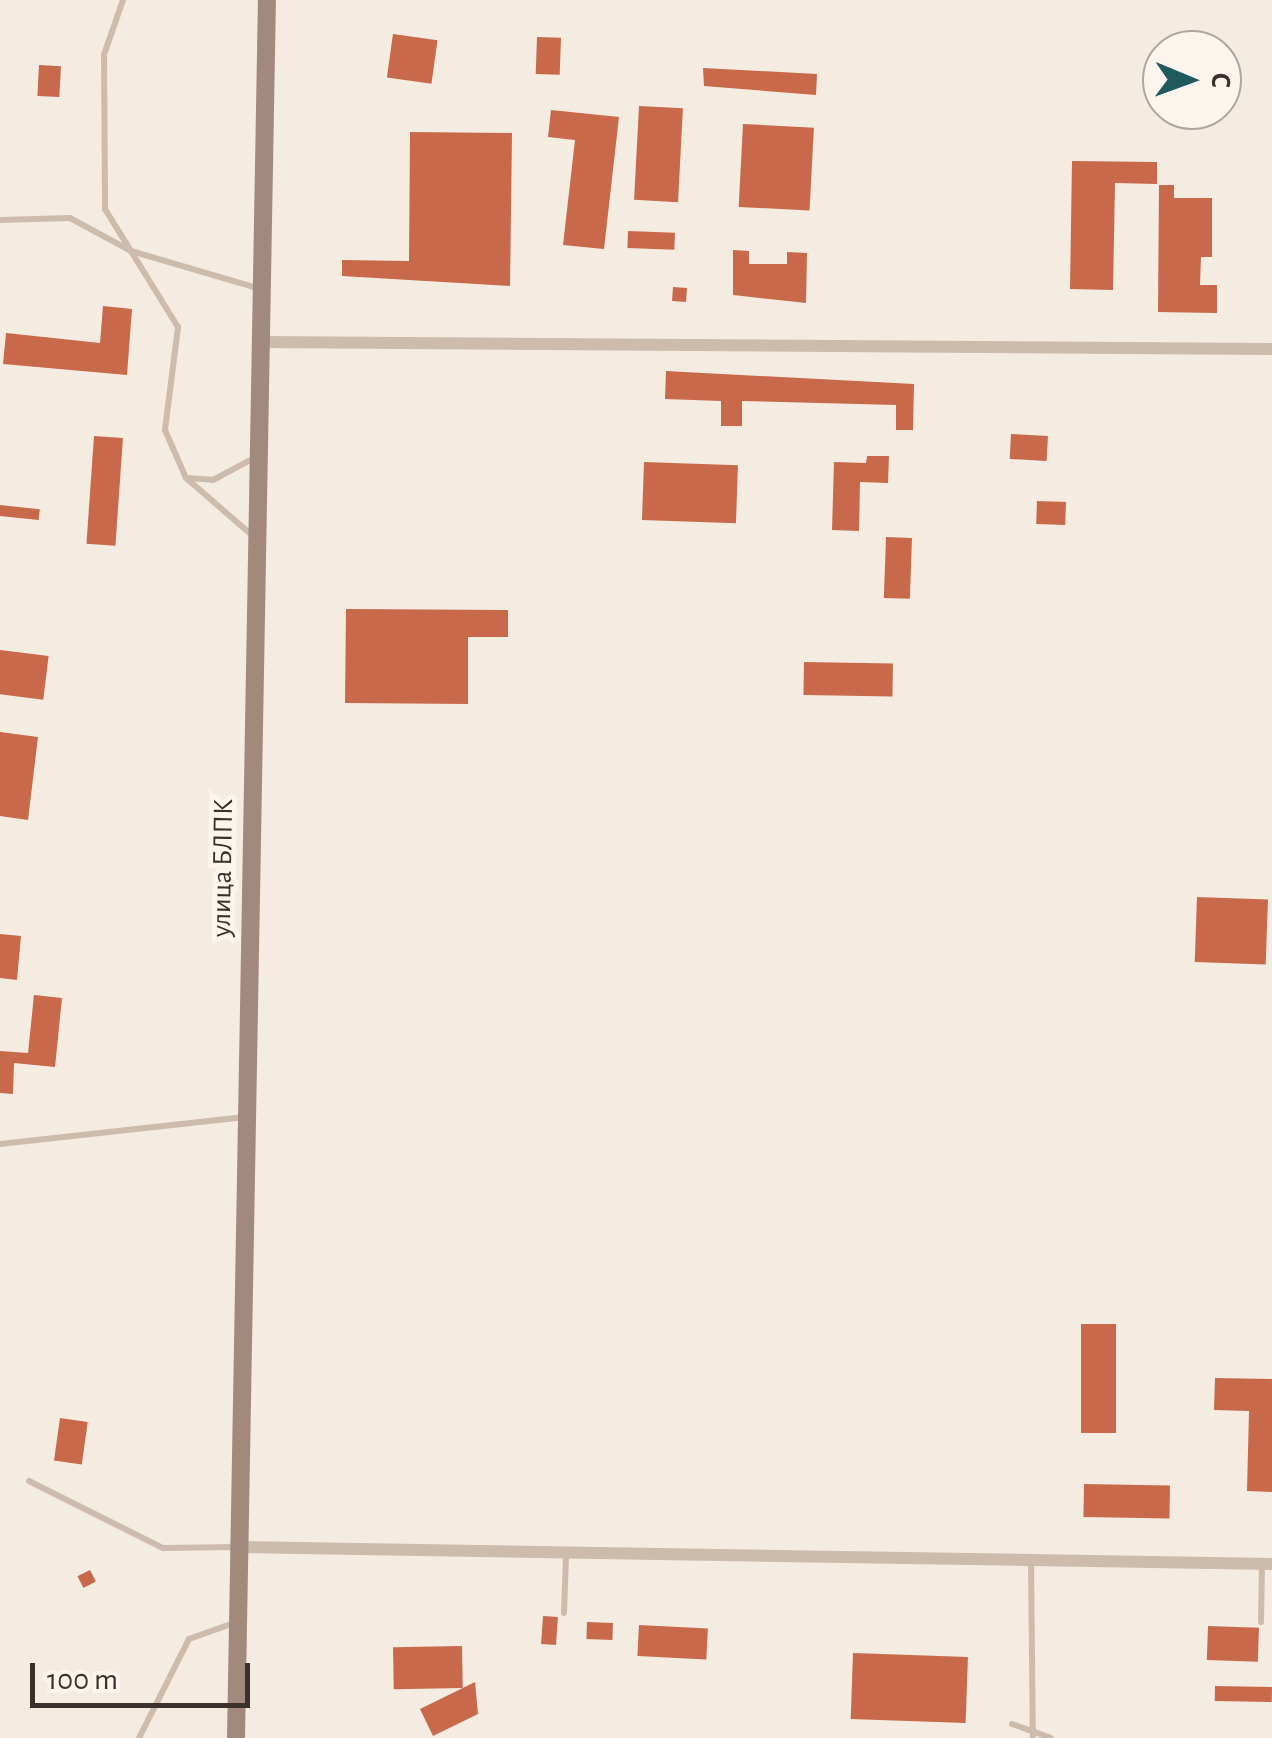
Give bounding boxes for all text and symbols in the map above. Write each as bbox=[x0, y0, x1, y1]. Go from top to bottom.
north arrow bbox=[1142, 30, 1242, 130]
text: С bbox=[1206, 72, 1234, 88]
street label: улица БЛПК bbox=[205, 798, 241, 938]
scale bar bbox=[35, 1643, 255, 1705]
text: 100 m bbox=[47, 1665, 118, 1695]

